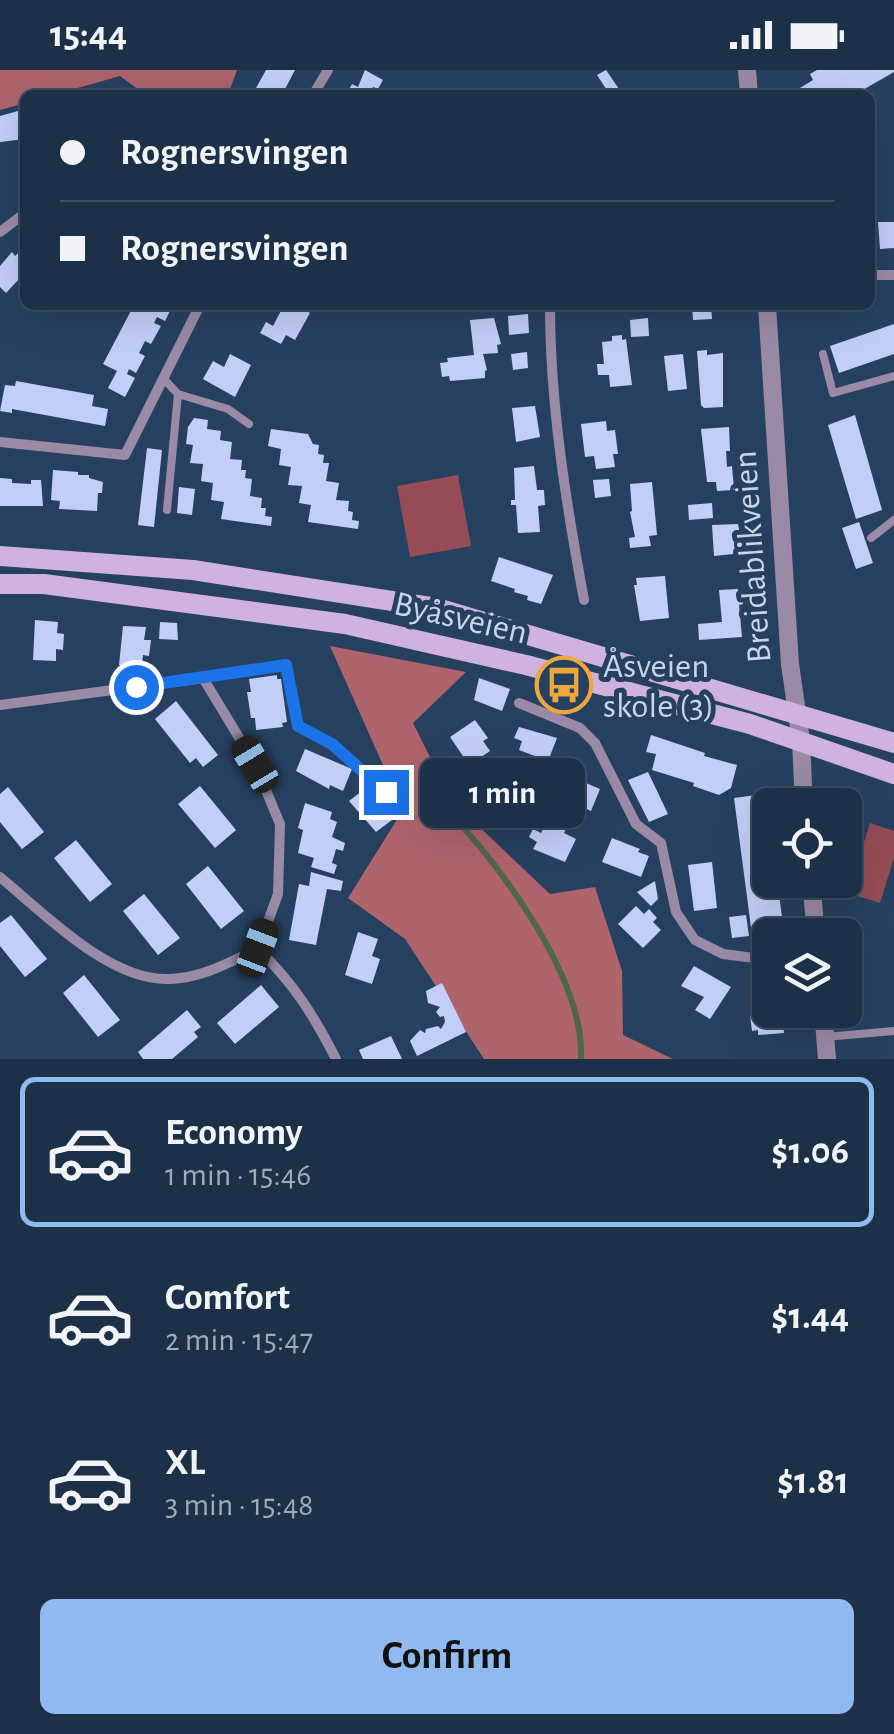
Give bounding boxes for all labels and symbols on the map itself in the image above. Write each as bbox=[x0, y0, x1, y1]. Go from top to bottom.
street label: Breidablikveien bbox=[728, 450, 777, 664]
street label: Byåsveien bbox=[391, 586, 531, 651]
place label: Åsveien skole (3) bbox=[603, 646, 714, 724]
bus stop icon: Åsveien skole (3) bbox=[534, 655, 594, 715]
route start bbox=[114, 665, 159, 710]
car bbox=[227, 731, 283, 797]
callout: 1 min bbox=[421, 757, 586, 827]
route end bbox=[364, 770, 409, 815]
car bbox=[233, 915, 283, 981]

